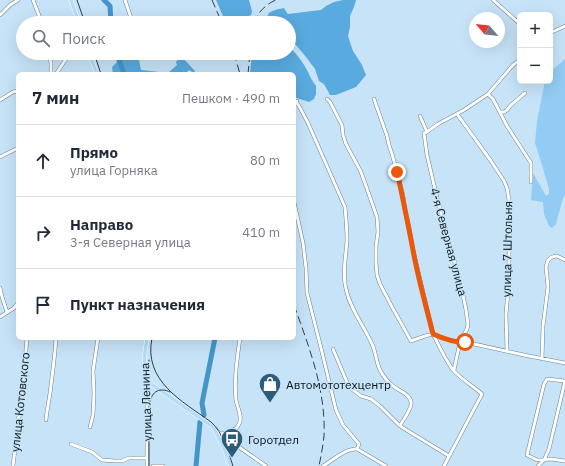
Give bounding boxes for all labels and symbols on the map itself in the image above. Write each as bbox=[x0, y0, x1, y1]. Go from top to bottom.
north arrow bbox=[469, 12, 505, 48]
route end bbox=[388, 163, 406, 181]
street label: 4-я Северная улица bbox=[427, 186, 471, 298]
street label: улица 7 Штольня bbox=[499, 201, 515, 297]
route start bbox=[456, 333, 474, 351]
street label: улица Котовского bbox=[7, 351, 33, 453]
street label: улица Ленина bbox=[137, 362, 155, 441]
shop icon: Автомототехцентр bbox=[257, 371, 283, 404]
place label: Автомототехцентр bbox=[286, 377, 391, 392]
bus stop icon: Горотдел bbox=[219, 426, 245, 459]
place label: Горотдел bbox=[248, 432, 299, 447]

